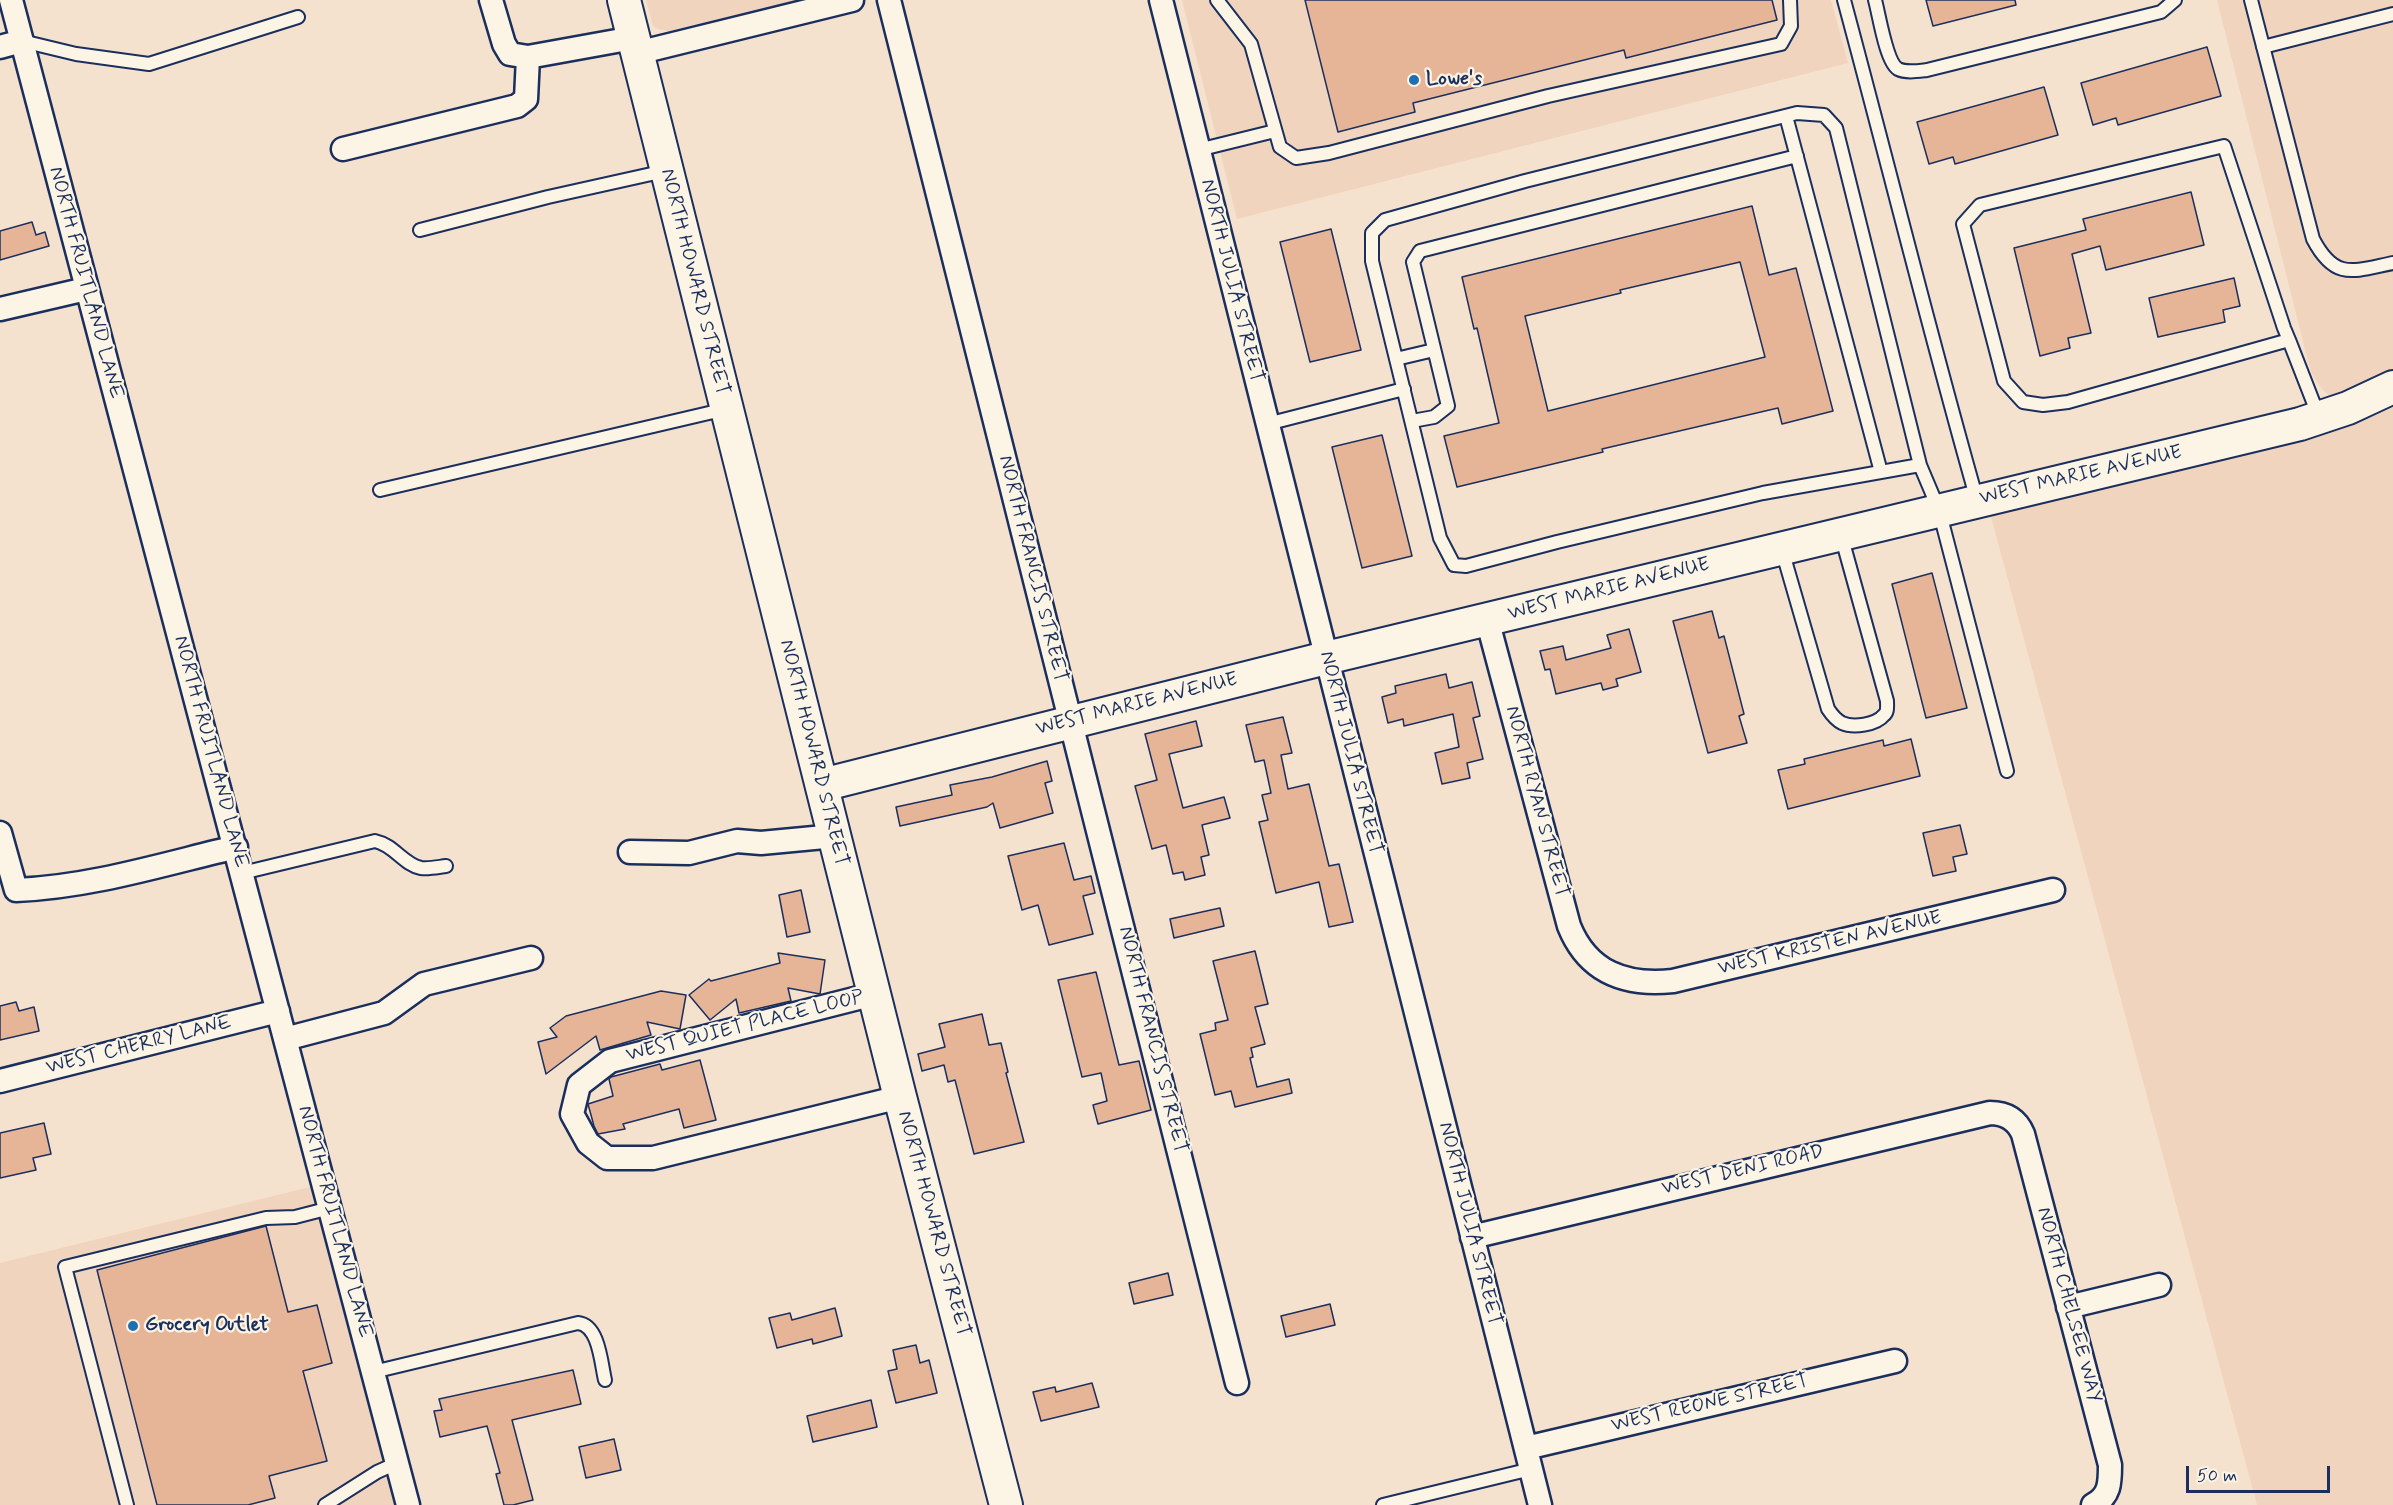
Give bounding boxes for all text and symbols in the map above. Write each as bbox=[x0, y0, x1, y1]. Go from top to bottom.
place label: Lowe's bbox=[1426, 68, 1482, 92]
marker: Lowe's bbox=[1407, 73, 1421, 87]
street label: NORTH FRUITLAND LANE bbox=[42, 164, 128, 402]
street label: NORTH HOWARD STREET bbox=[654, 166, 734, 398]
street label: NORTH JULIA STREET bbox=[1194, 177, 1268, 385]
street label: WEST MARIE AVENUE bbox=[1977, 441, 2185, 511]
street label: NORTH FRANCIS STREET bbox=[992, 453, 1072, 685]
street label: WEST MARIE AVENUE bbox=[1506, 553, 1712, 627]
street label: NORTH FRUITLAND LANE bbox=[167, 633, 253, 871]
street label: NORTH HOWARD STREET bbox=[773, 637, 853, 869]
street label: NORTH JULIA STREET bbox=[1313, 649, 1387, 857]
street label: WEST MARIE AVENUE bbox=[1034, 668, 1240, 742]
street label: NORTH RYAN STREET bbox=[1499, 704, 1573, 900]
street label: WEST KRISTEN AVENUE bbox=[1716, 907, 1944, 981]
street label: NORTH FRANCIS STREET bbox=[1112, 924, 1192, 1156]
street label: WEST QUIET PLACE LOOP bbox=[624, 986, 866, 1068]
street label: WEST CHERRY LANE bbox=[44, 1011, 234, 1081]
street label: NORTH FRUITLAND LANE bbox=[291, 1103, 377, 1341]
street label: NORTH HOWARD STREET bbox=[891, 1109, 975, 1339]
street label: NORTH JULIA STREET bbox=[1432, 1120, 1506, 1328]
street label: WEST DENI ROAD bbox=[1660, 1141, 1826, 1201]
street label: NORTH CHELSEE WAY bbox=[2030, 1205, 2106, 1405]
place label: Grocery Outlet bbox=[145, 1314, 269, 1338]
marker: Grocery Outlet bbox=[126, 1319, 140, 1333]
street label: WEST REONE STREET bbox=[1609, 1370, 1811, 1438]
scale bar bbox=[2189, 1454, 2333, 1492]
text: 50 m bbox=[2197, 1464, 2237, 1488]

